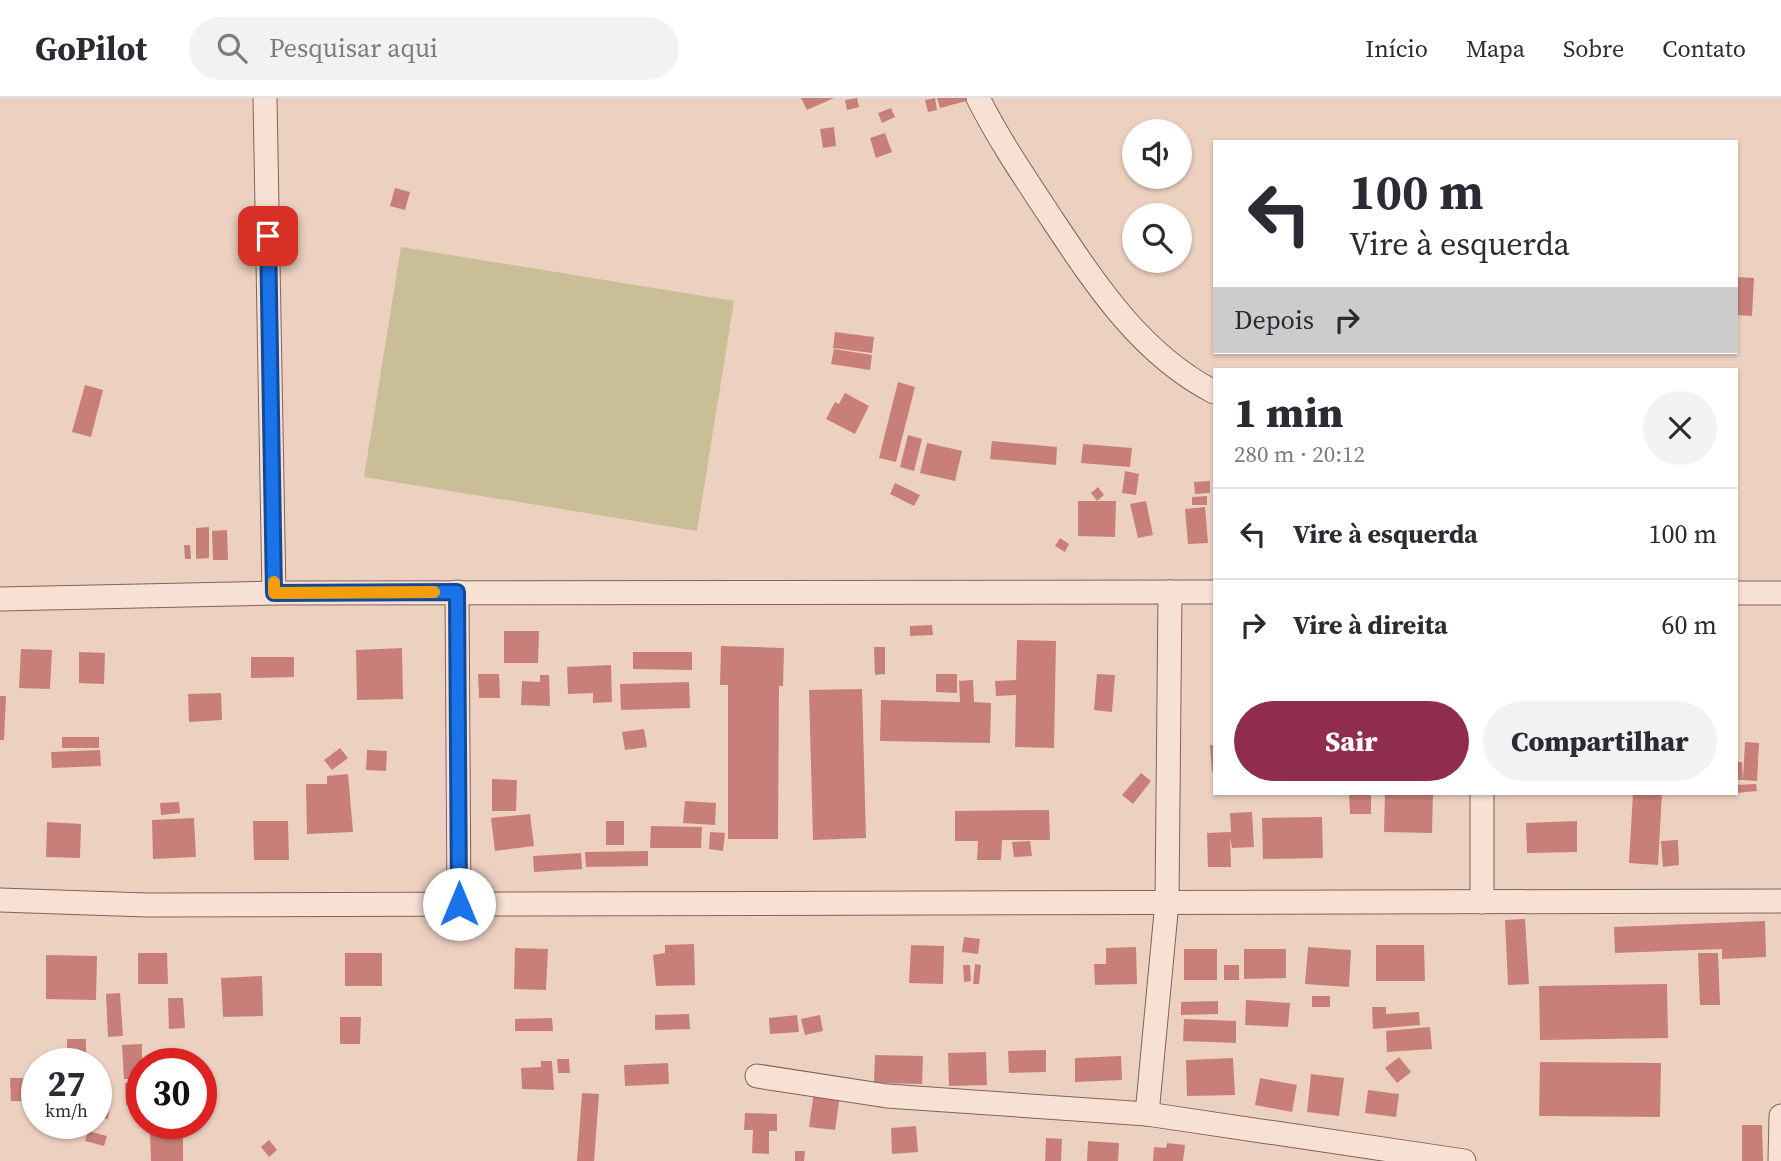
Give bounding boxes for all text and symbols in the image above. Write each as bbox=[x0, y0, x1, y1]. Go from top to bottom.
search box bbox=[189, 17, 679, 80]
text: GoPilot bbox=[35, 26, 147, 71]
icon: search bbox=[213, 29, 251, 67]
text: Pesquisar aqui bbox=[269, 30, 438, 66]
text: Início bbox=[1365, 32, 1428, 65]
text: Mapa bbox=[1466, 32, 1525, 65]
text: Sobre bbox=[1563, 32, 1624, 65]
text: Contato bbox=[1662, 32, 1746, 65]
map controls bbox=[1122, 119, 1192, 273]
button: sound bbox=[1122, 119, 1192, 189]
text: 100 m bbox=[1349, 158, 1484, 225]
icon: left bbox=[1234, 168, 1325, 259]
button: search bbox=[1122, 203, 1192, 273]
pin bbox=[238, 206, 298, 266]
icon: arrive bbox=[249, 217, 287, 255]
text: Vire à esquerda bbox=[1349, 222, 1570, 266]
icon: right bbox=[1328, 301, 1366, 339]
text: Depois bbox=[1234, 302, 1314, 338]
text: 1 min bbox=[1234, 383, 1344, 441]
button: close bbox=[1643, 391, 1717, 465]
text: 280 m · 20:12 bbox=[1234, 438, 1365, 470]
icon: left bbox=[1234, 515, 1272, 553]
text: Vire à esquerda bbox=[1293, 516, 1478, 552]
text: 100 m bbox=[1649, 516, 1717, 552]
icon: right bbox=[1234, 606, 1272, 644]
text: Vire à direita bbox=[1293, 607, 1448, 643]
text: 60 m bbox=[1662, 607, 1717, 643]
button: Sair bbox=[1234, 701, 1469, 781]
button: Compartilhar bbox=[1483, 701, 1717, 781]
position arrow bbox=[422, 867, 496, 941]
speed limit sign: 30 bbox=[126, 1048, 217, 1139]
text: 27 bbox=[48, 1060, 85, 1108]
text: km/h bbox=[45, 1098, 88, 1123]

